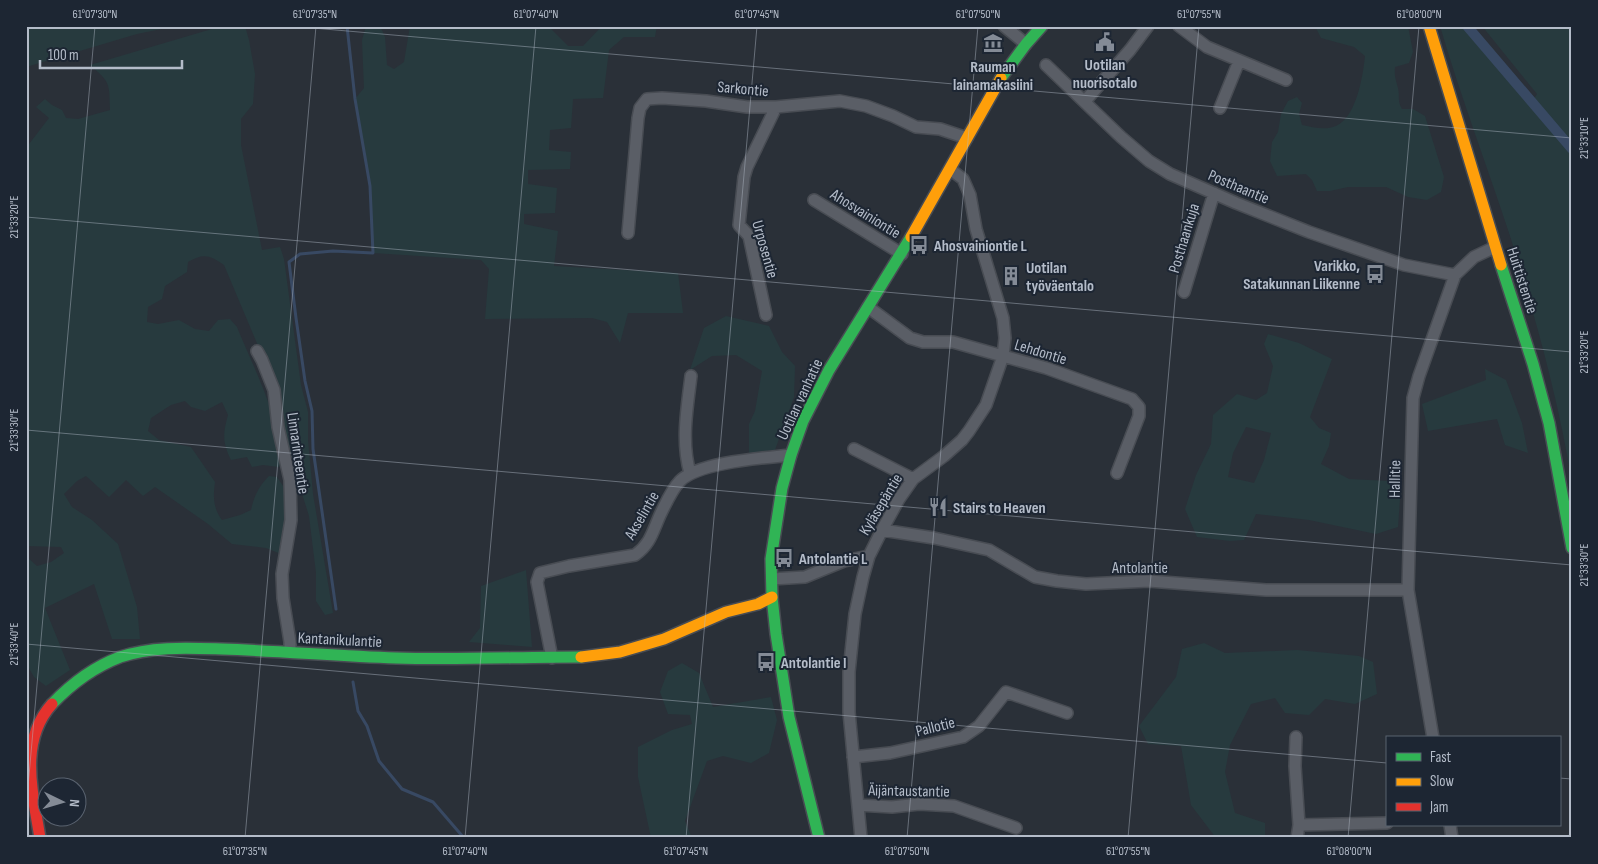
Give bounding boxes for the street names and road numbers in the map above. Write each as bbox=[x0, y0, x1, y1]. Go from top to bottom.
street label: Sarkontie bbox=[716, 78, 769, 101]
street label: Posthaantie bbox=[1205, 166, 1272, 209]
street label: Ahosvainiontie bbox=[826, 185, 904, 243]
street label: Posthaankuja bbox=[1165, 201, 1204, 276]
street label: Urposentie bbox=[747, 218, 782, 280]
street label: Huittistentie bbox=[1502, 245, 1541, 316]
street label: Lehdontie bbox=[1012, 336, 1069, 369]
street label: Uotilan vanhatie bbox=[773, 356, 827, 443]
street label: Linnarinteentie bbox=[282, 411, 313, 495]
street label: Hallitie bbox=[1386, 460, 1405, 498]
street label: Kyläsepäntie bbox=[856, 471, 907, 539]
street label: Akselintie bbox=[620, 488, 664, 544]
street label: Antolantie bbox=[1111, 559, 1168, 578]
street label: Kantanikulantie bbox=[297, 629, 382, 652]
street label: Pallotie bbox=[914, 713, 957, 741]
street label: Äijäntaustantie bbox=[867, 781, 950, 802]

